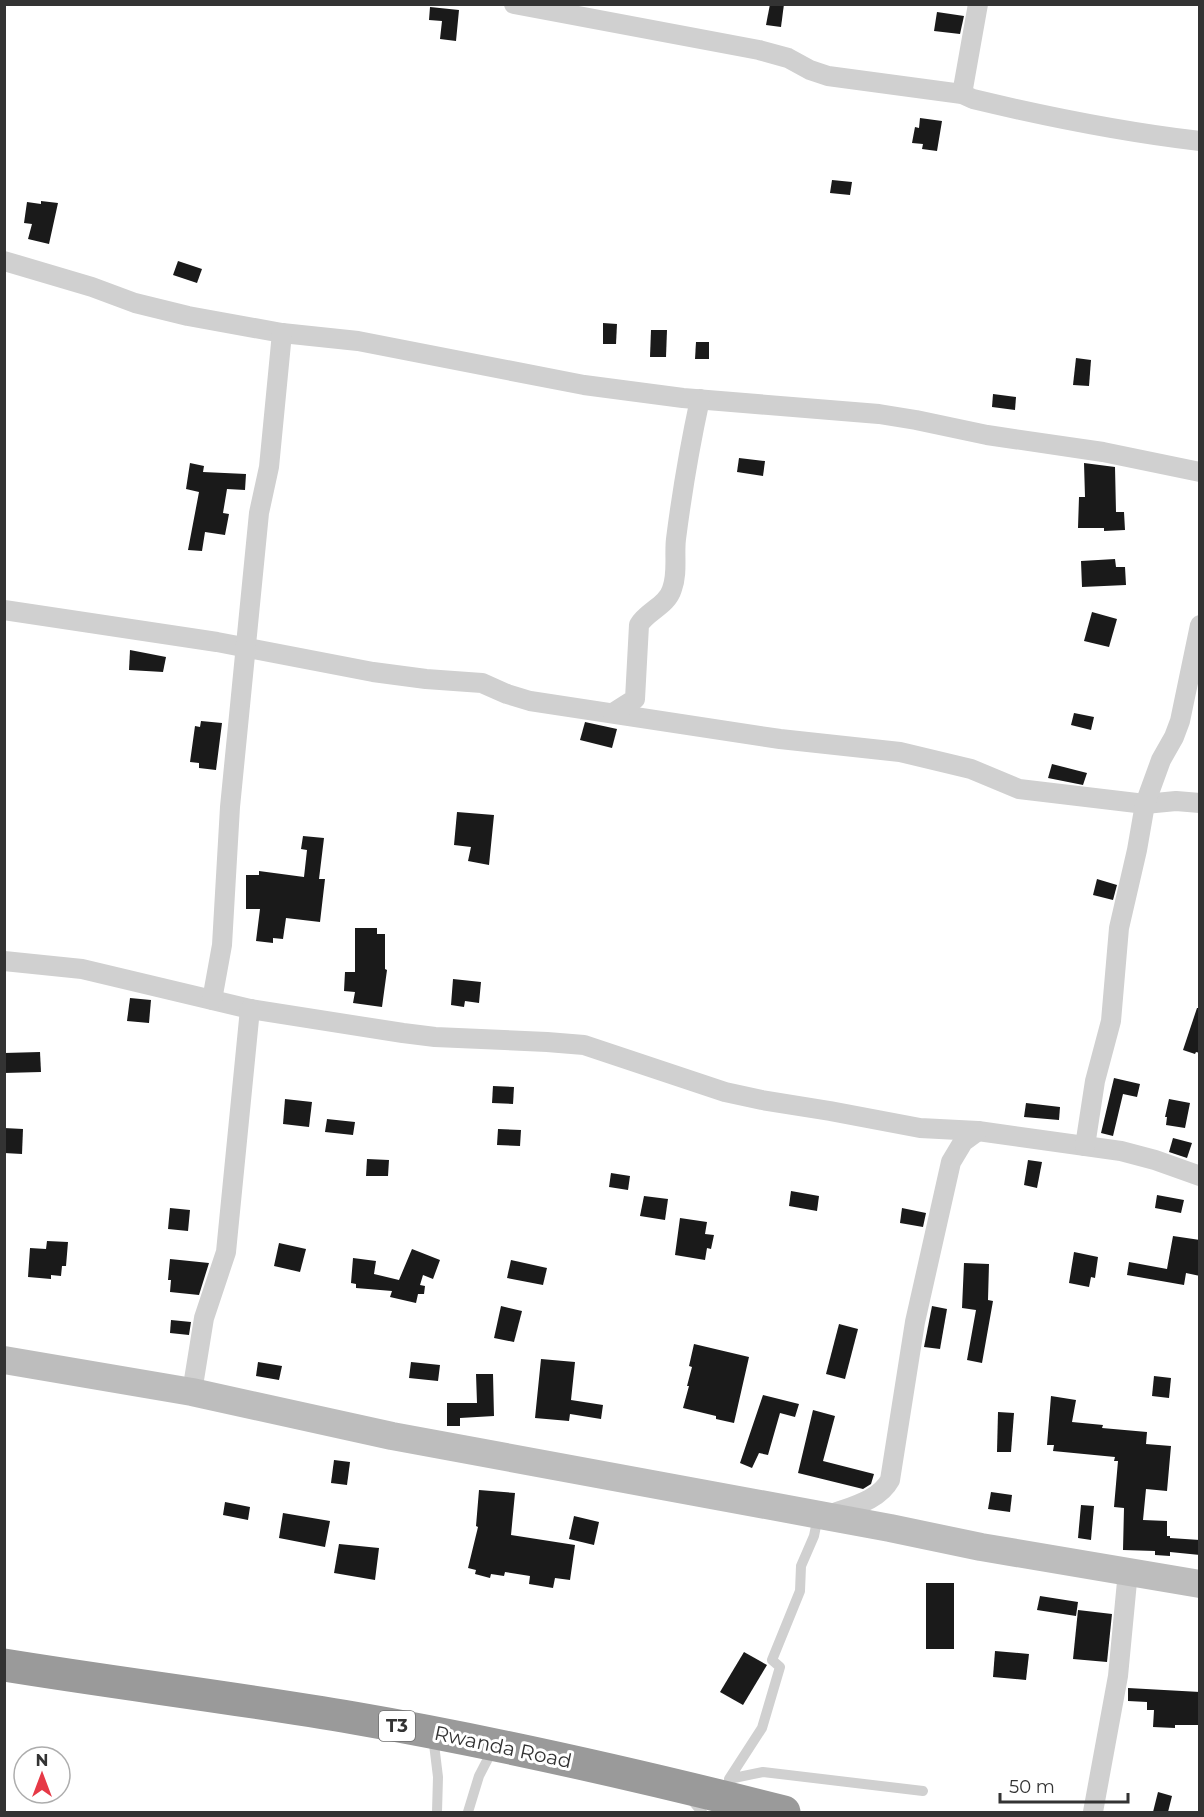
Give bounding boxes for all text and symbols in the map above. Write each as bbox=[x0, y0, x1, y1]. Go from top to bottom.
road number: T3 bbox=[379, 1711, 415, 1741]
street label: Rwanda Road bbox=[432, 1721, 574, 1773]
north arrow bbox=[12, 1745, 72, 1805]
text: N bbox=[36, 1751, 48, 1770]
scale bar bbox=[1000, 1766, 1128, 1804]
text: 50 m bbox=[1009, 1776, 1055, 1798]

